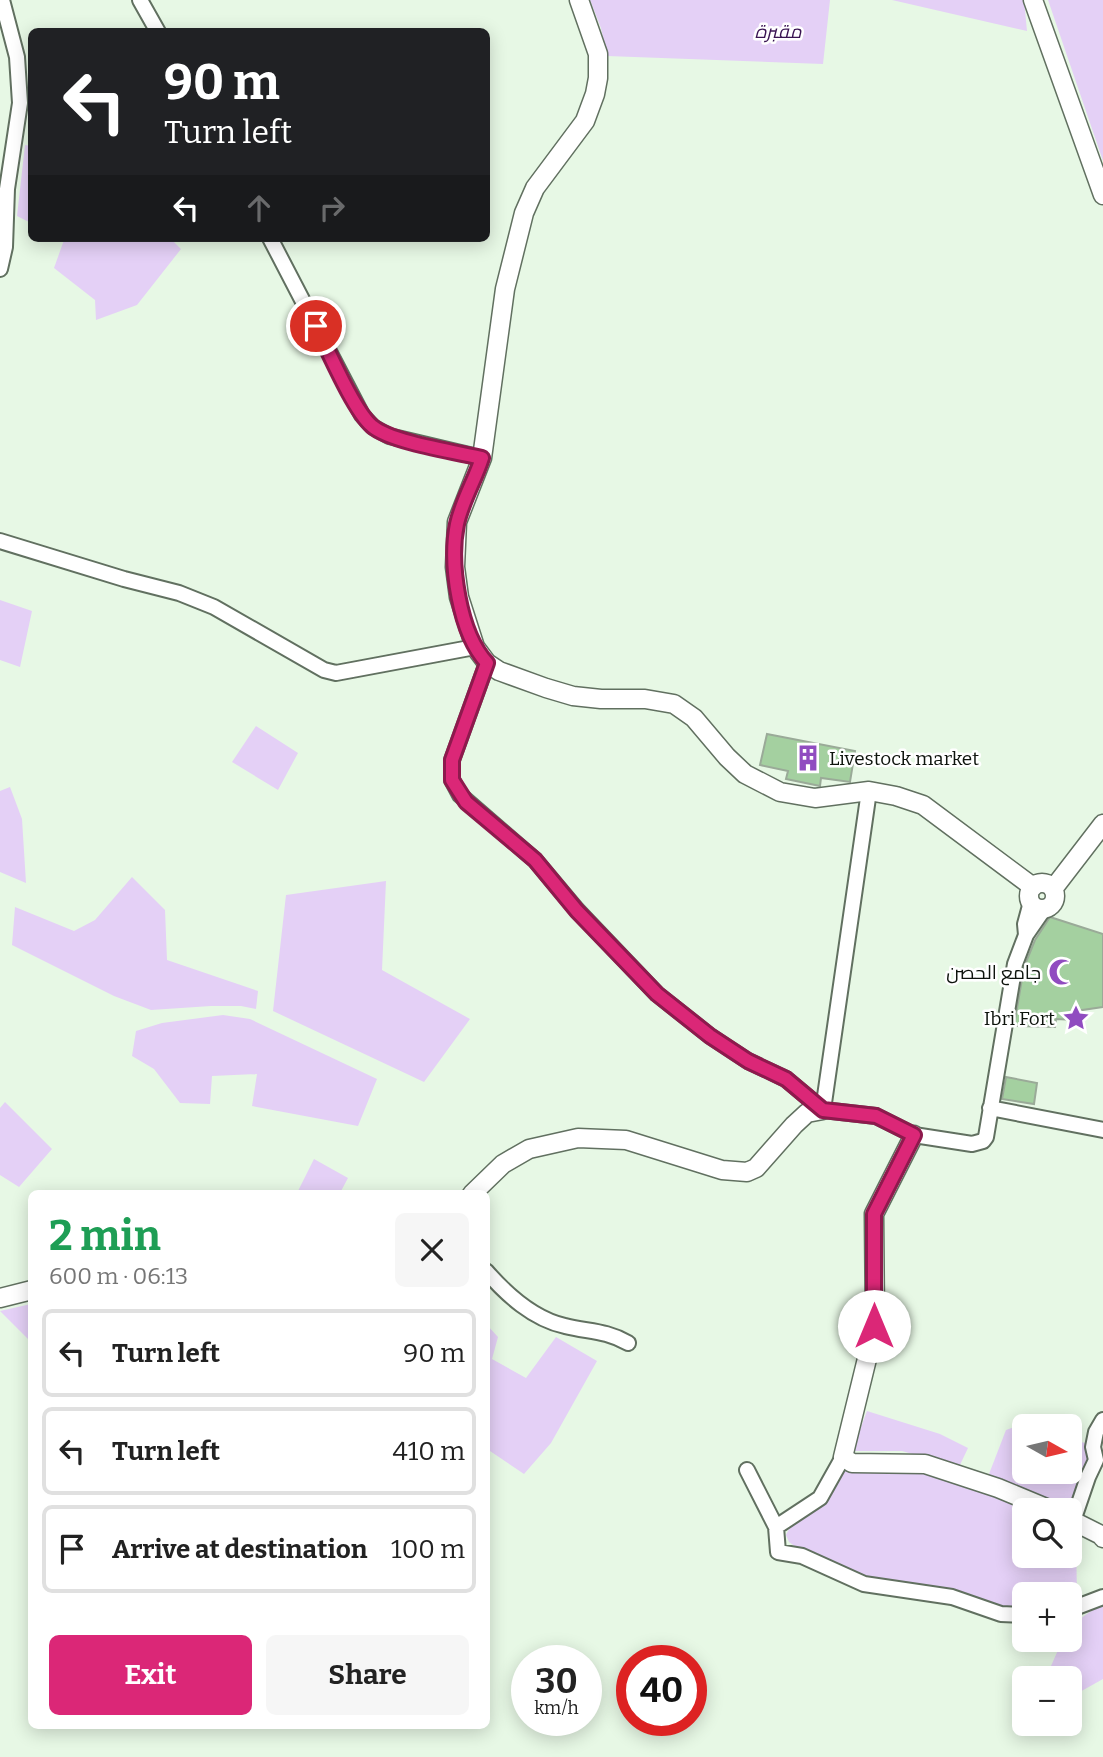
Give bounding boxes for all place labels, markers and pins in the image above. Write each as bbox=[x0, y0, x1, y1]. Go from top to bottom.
pin bbox=[286, 296, 346, 356]
building icon: Livestock market bbox=[793, 743, 823, 773]
place label: Livestock market bbox=[829, 747, 979, 770]
mosque icon: جامع الحصن bbox=[1047, 957, 1077, 987]
place label: جامع الحصن bbox=[946, 961, 1041, 986]
place icon: Ibri Fort bbox=[1061, 1003, 1091, 1033]
place label: Ibri Fort bbox=[984, 1007, 1055, 1030]

